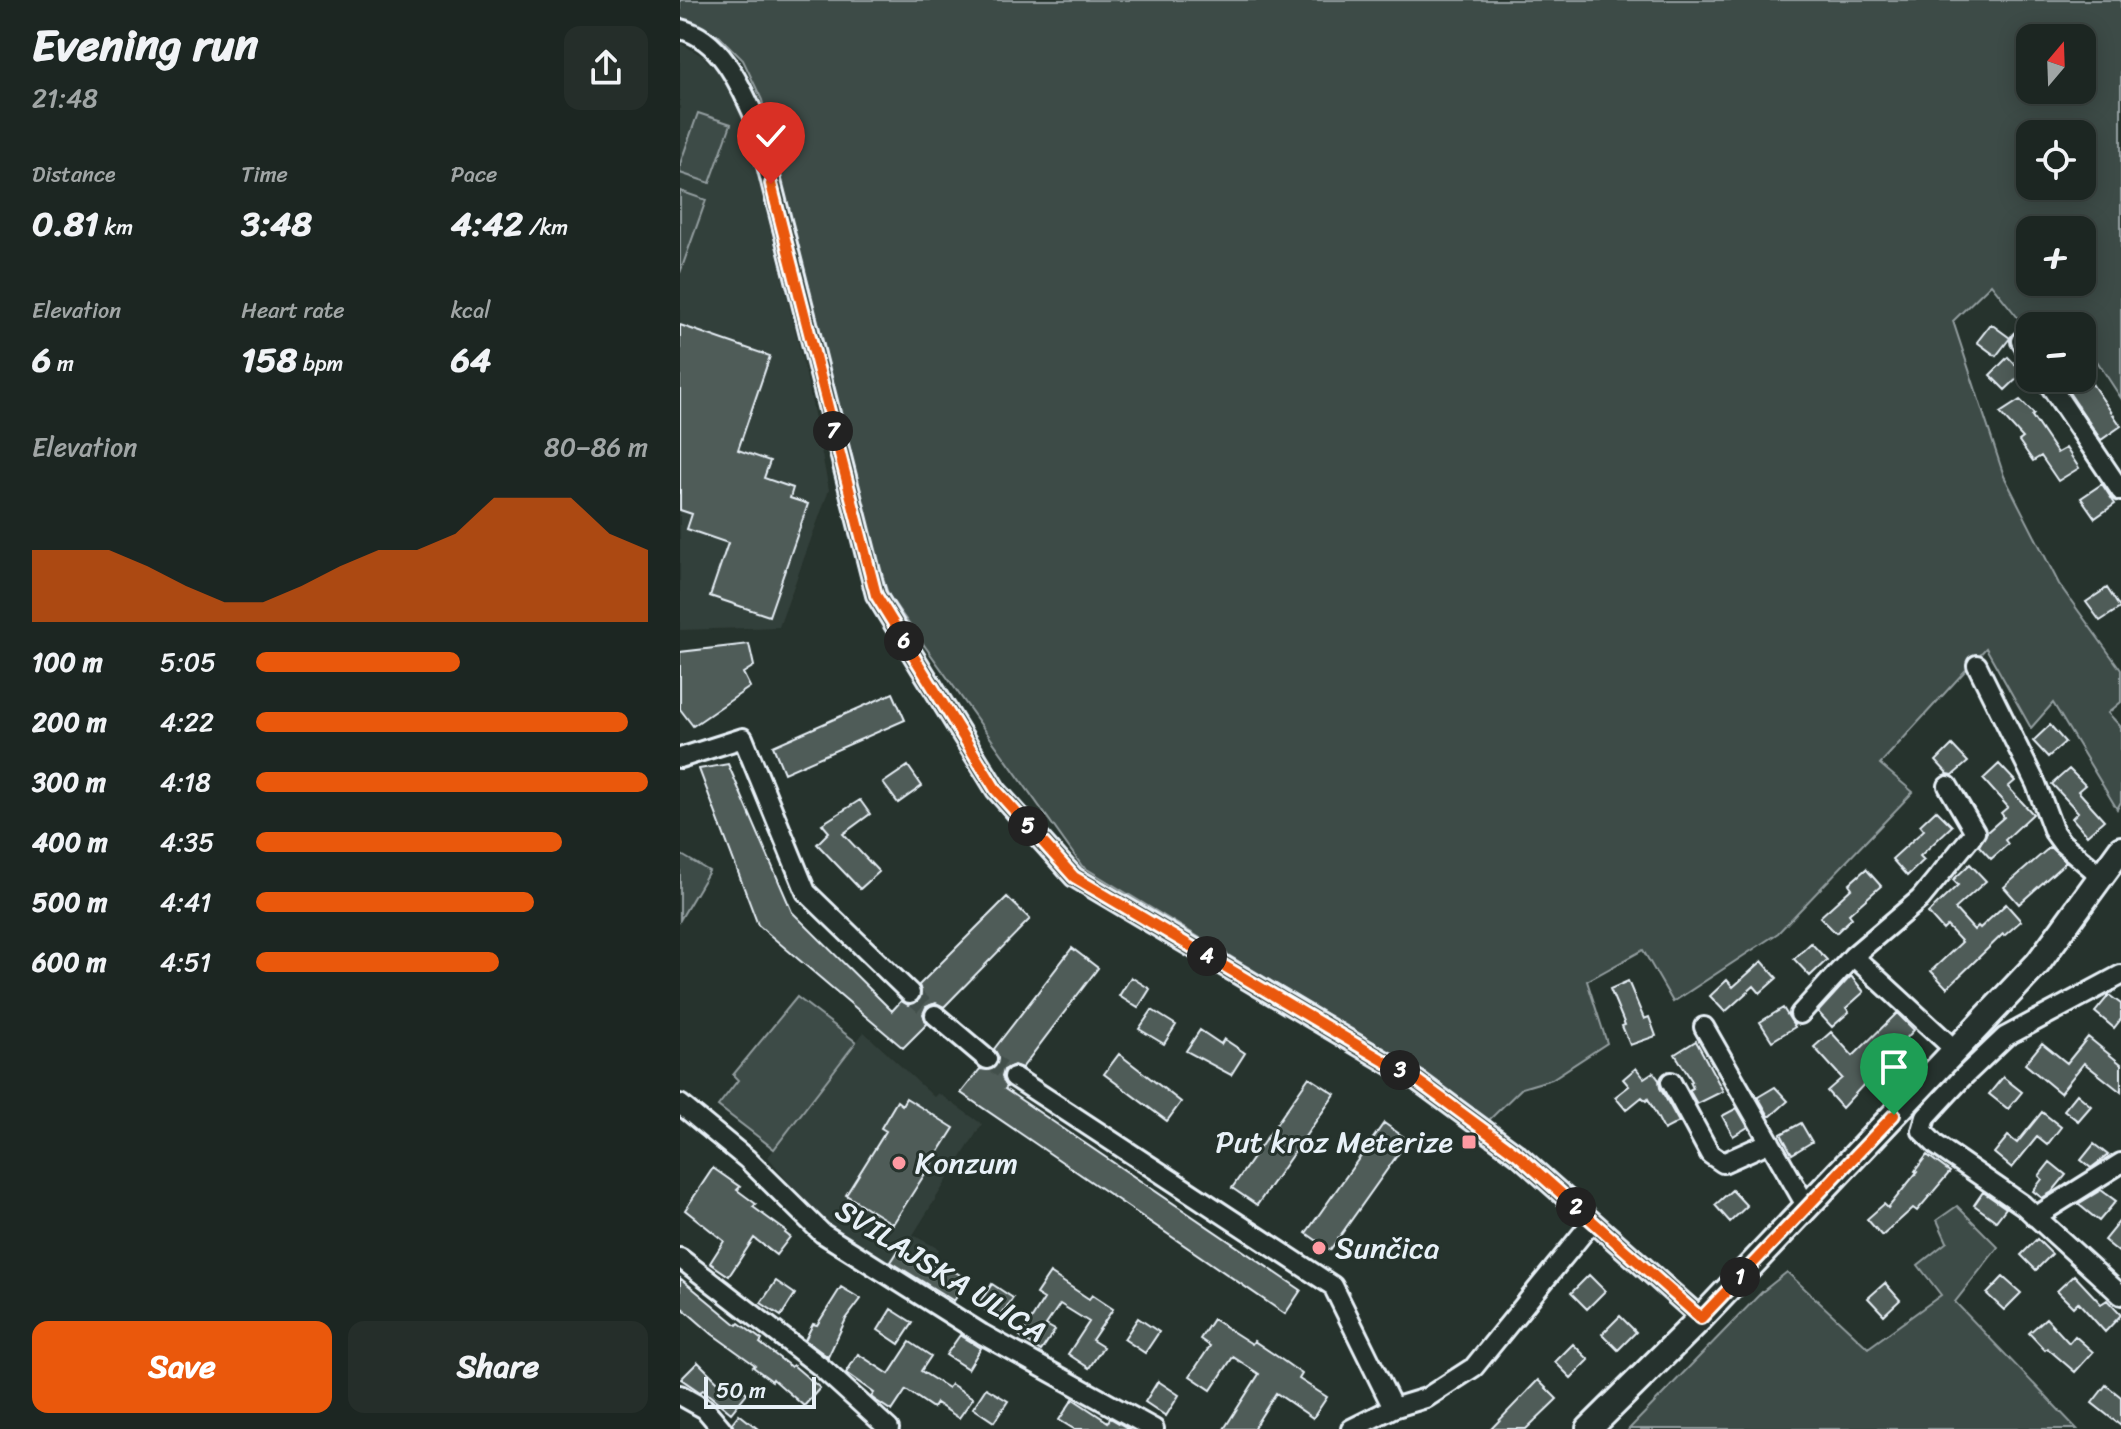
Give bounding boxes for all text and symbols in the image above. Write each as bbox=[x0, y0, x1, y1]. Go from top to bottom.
text: Evening run bbox=[32, 6, 258, 84]
north arrow bbox=[2016, 24, 2096, 104]
map controls bbox=[2016, 24, 2096, 392]
button: share bbox=[564, 26, 648, 110]
text: 21:48 bbox=[32, 75, 98, 121]
pin bbox=[737, 102, 805, 184]
icon: check bbox=[749, 114, 793, 158]
button: locate bbox=[2016, 120, 2096, 200]
text: Distance bbox=[32, 155, 116, 194]
text: Time bbox=[241, 155, 288, 194]
text: Pace bbox=[451, 155, 497, 194]
text: 0.81 bbox=[32, 194, 99, 254]
text: 3:48 bbox=[241, 194, 312, 254]
text: 4:42 bbox=[451, 194, 523, 254]
text: km bbox=[99, 208, 133, 247]
text: /km bbox=[523, 208, 568, 247]
button: + bbox=[2016, 216, 2096, 296]
text: Elevation bbox=[32, 291, 121, 330]
text: Heart rate bbox=[241, 291, 345, 330]
text: kcal bbox=[451, 291, 491, 330]
button: − bbox=[2016, 312, 2096, 392]
text: 6 bbox=[32, 330, 51, 390]
text: 158 bbox=[241, 330, 297, 390]
text: 64 bbox=[451, 330, 491, 390]
text: m bbox=[51, 344, 74, 383]
text: bpm bbox=[297, 344, 344, 383]
pin: 7 bbox=[813, 411, 853, 451]
text: 7 bbox=[827, 411, 839, 450]
text: Elevation bbox=[32, 424, 137, 470]
text: 80–86 m bbox=[544, 424, 648, 470]
pin: 6 bbox=[884, 621, 924, 661]
text: 6 bbox=[898, 621, 910, 660]
text: 100 m bbox=[32, 639, 103, 685]
text: 5:05 bbox=[160, 639, 216, 685]
text: 200 m bbox=[32, 699, 107, 745]
text: 4:22 bbox=[160, 699, 214, 745]
text: 300 m bbox=[32, 759, 106, 805]
text: 4:18 bbox=[160, 759, 211, 805]
pin: 5 bbox=[1008, 806, 1048, 846]
text: 5 bbox=[1021, 806, 1035, 845]
text: 400 m bbox=[32, 819, 108, 865]
text: 4:35 bbox=[160, 819, 214, 865]
text: 500 m bbox=[32, 879, 107, 925]
text: 4:41 bbox=[160, 879, 212, 925]
pin: 4 bbox=[1187, 936, 1227, 976]
text: 4 bbox=[1200, 936, 1214, 975]
text: 600 m bbox=[32, 939, 106, 985]
text: 4:51 bbox=[160, 939, 211, 985]
pin bbox=[1860, 1033, 1928, 1115]
icon: arrive bbox=[1872, 1045, 1916, 1089]
pin: 3 bbox=[1380, 1050, 1420, 1090]
text: 3 bbox=[1394, 1050, 1406, 1089]
place label: Put kroz Meterize bbox=[1216, 1115, 1453, 1169]
marker: Put kroz Meterize bbox=[1460, 1133, 1478, 1151]
place label: Konzum bbox=[915, 1136, 1018, 1190]
marker: Konzum bbox=[890, 1154, 908, 1172]
street label: SVILAJSKA ULICA bbox=[824, 1184, 1058, 1358]
pin: 2 bbox=[1556, 1187, 1596, 1227]
text: 2 bbox=[1570, 1187, 1582, 1226]
place label: Sunčica bbox=[1335, 1221, 1439, 1275]
marker: Sunčica bbox=[1310, 1239, 1328, 1257]
pin: 1 bbox=[1720, 1257, 1760, 1297]
text: 1 bbox=[1735, 1257, 1745, 1296]
button: Save bbox=[32, 1321, 332, 1413]
button: Share bbox=[348, 1321, 648, 1413]
text: 50 m bbox=[716, 1371, 766, 1410]
scale bar bbox=[704, 1373, 816, 1409]

